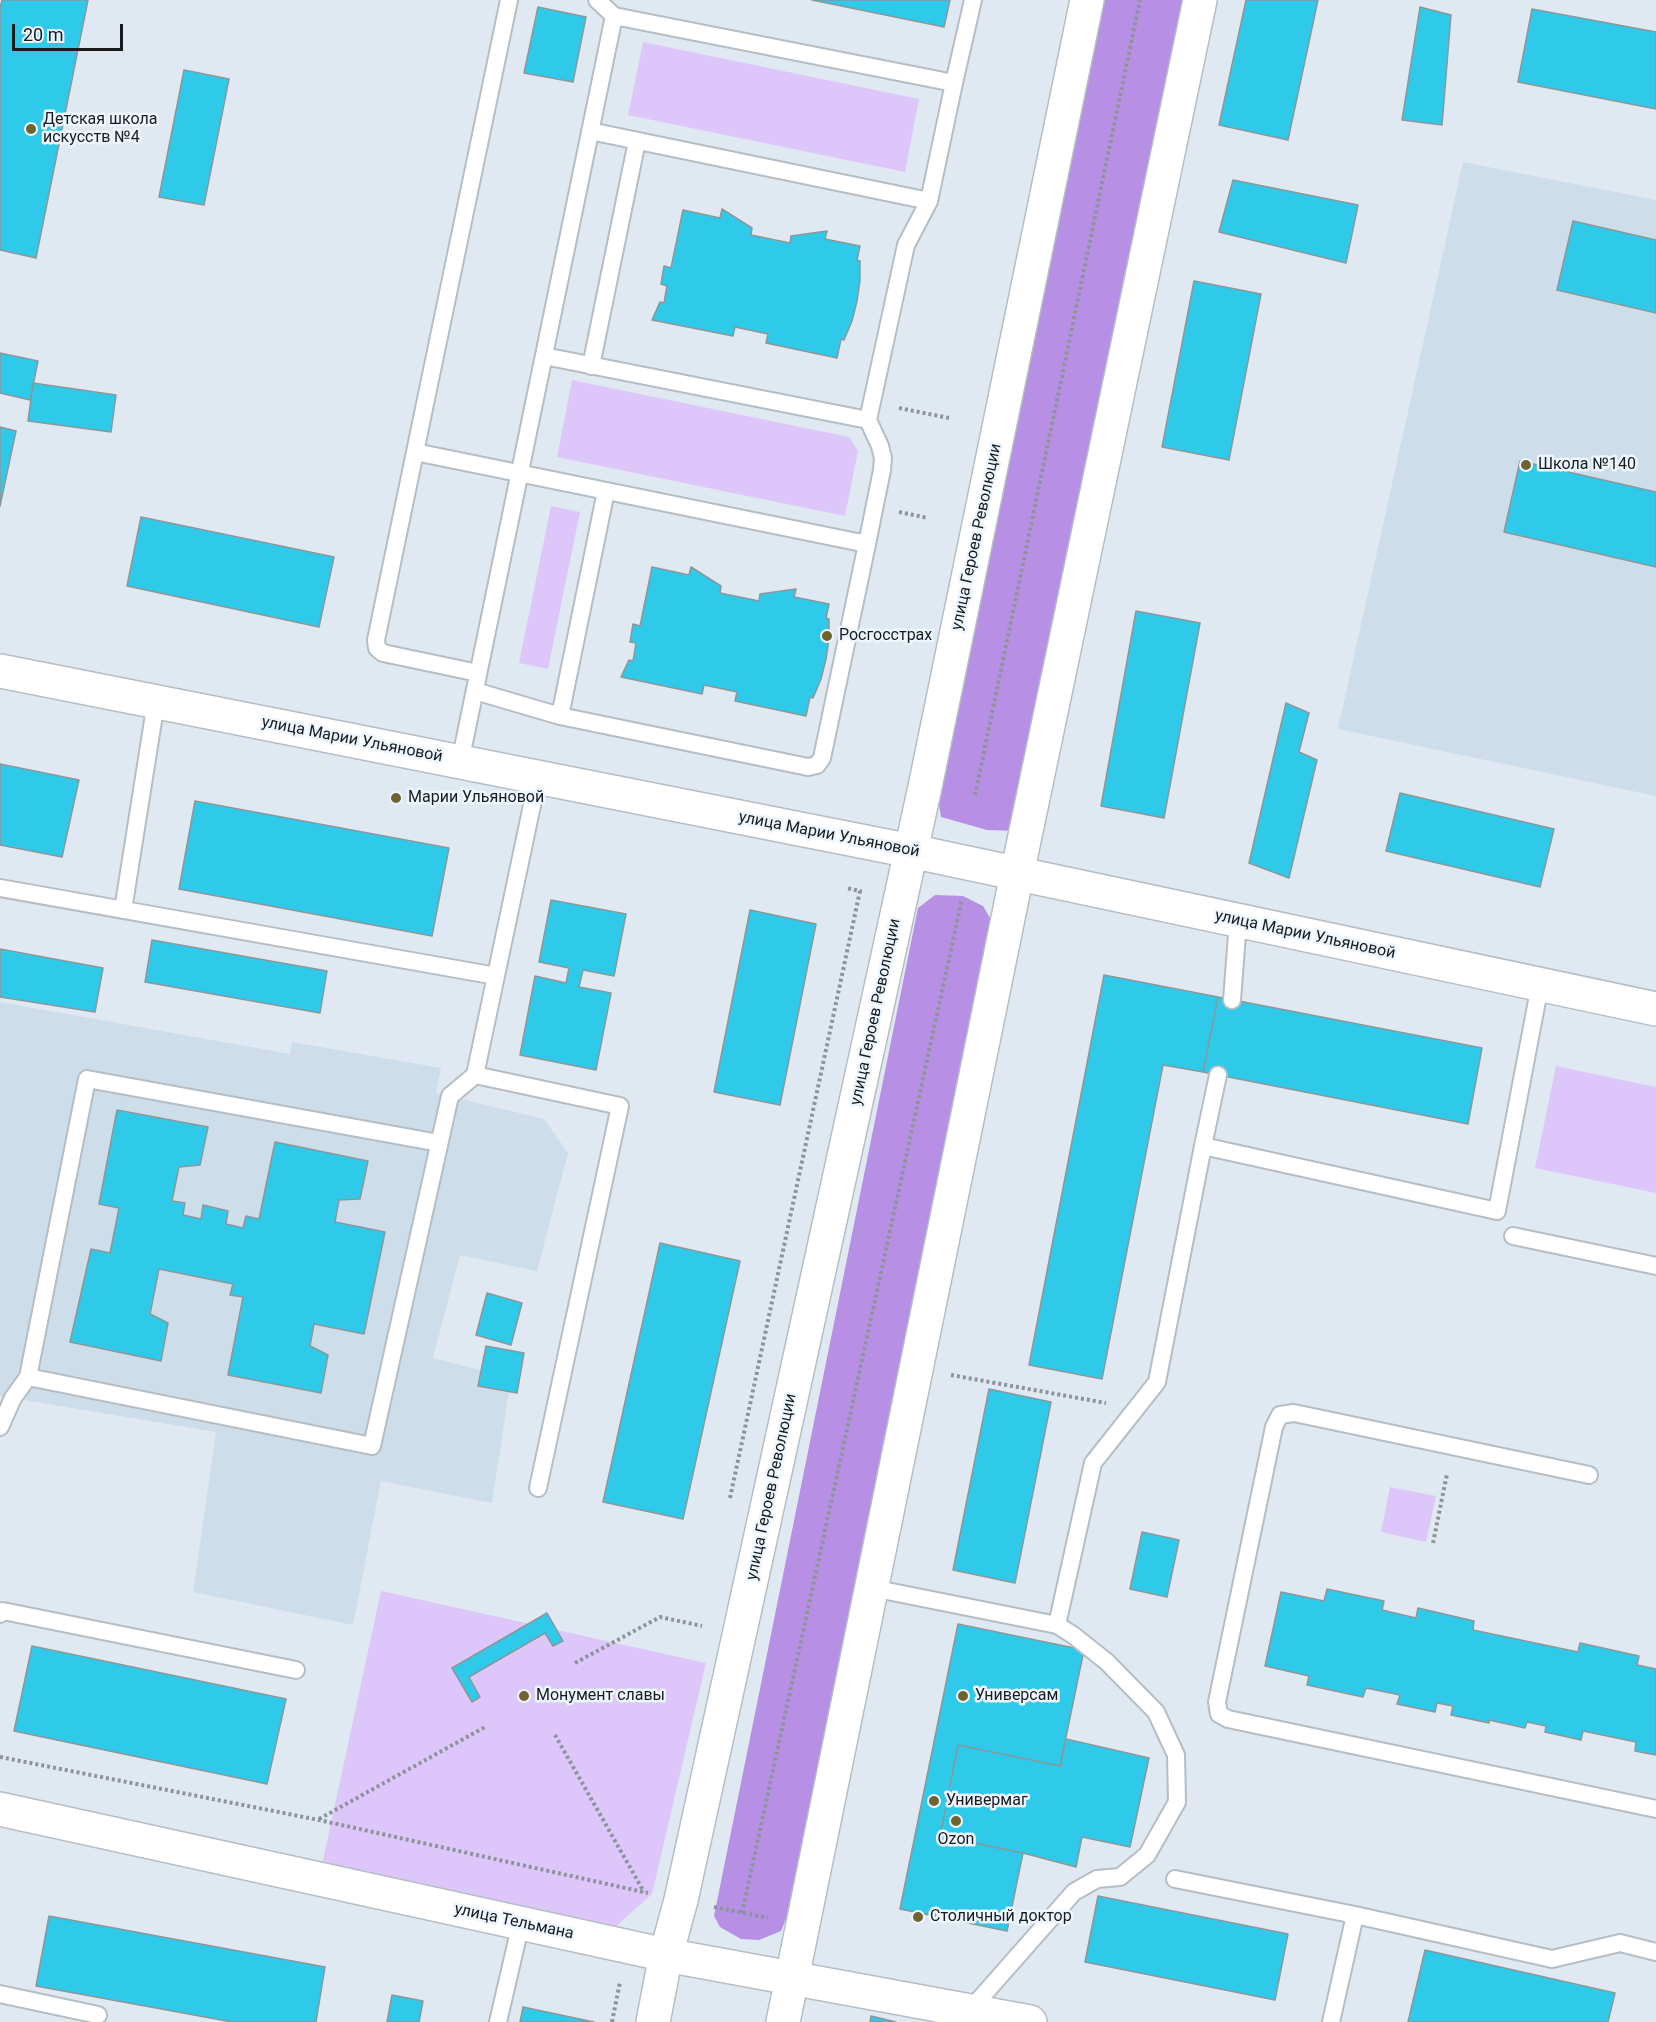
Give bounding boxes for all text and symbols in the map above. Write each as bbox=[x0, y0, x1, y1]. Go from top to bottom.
scale bar bbox=[15, 12, 126, 50]
text: 20 m bbox=[23, 24, 63, 45]
place label: Детская школа искусств №4 bbox=[43, 110, 157, 148]
marker: Детская школа искусств №4 bbox=[24, 122, 38, 136]
street label: улица Героев Революции bbox=[948, 442, 1006, 632]
place label: Школа №140 bbox=[1538, 455, 1636, 475]
marker: Школа №140 bbox=[1519, 458, 1533, 472]
place label: Росгосстрах bbox=[839, 626, 932, 646]
marker: Росгосстрах bbox=[820, 629, 834, 643]
street label: улица Марии Ульяновой bbox=[260, 713, 444, 767]
place label: Марии Ульяновой bbox=[408, 788, 544, 808]
marker: Марии Ульяновой bbox=[389, 791, 403, 805]
street label: улица Марии Ульяновой bbox=[737, 808, 921, 862]
street label: улица Марии Ульяновой bbox=[1213, 906, 1397, 964]
street label: улица Героев Революции bbox=[847, 917, 905, 1107]
street label: улица Героев Революции bbox=[743, 1392, 801, 1582]
place label: Монумент славы bbox=[536, 1686, 665, 1706]
place label: Универсам bbox=[975, 1686, 1058, 1706]
marker: Монумент славы bbox=[517, 1689, 531, 1703]
marker: Универсам bbox=[956, 1689, 970, 1703]
place label: Универмаг bbox=[946, 1791, 1028, 1811]
marker: Универмаг bbox=[927, 1794, 941, 1808]
marker: Ozon bbox=[949, 1814, 963, 1828]
place label: Ozon bbox=[938, 1830, 974, 1850]
street label: улица Тельмана bbox=[453, 1900, 575, 1944]
place label: Столичный доктор bbox=[930, 1907, 1072, 1927]
marker: Столичный доктор bbox=[911, 1910, 925, 1924]

